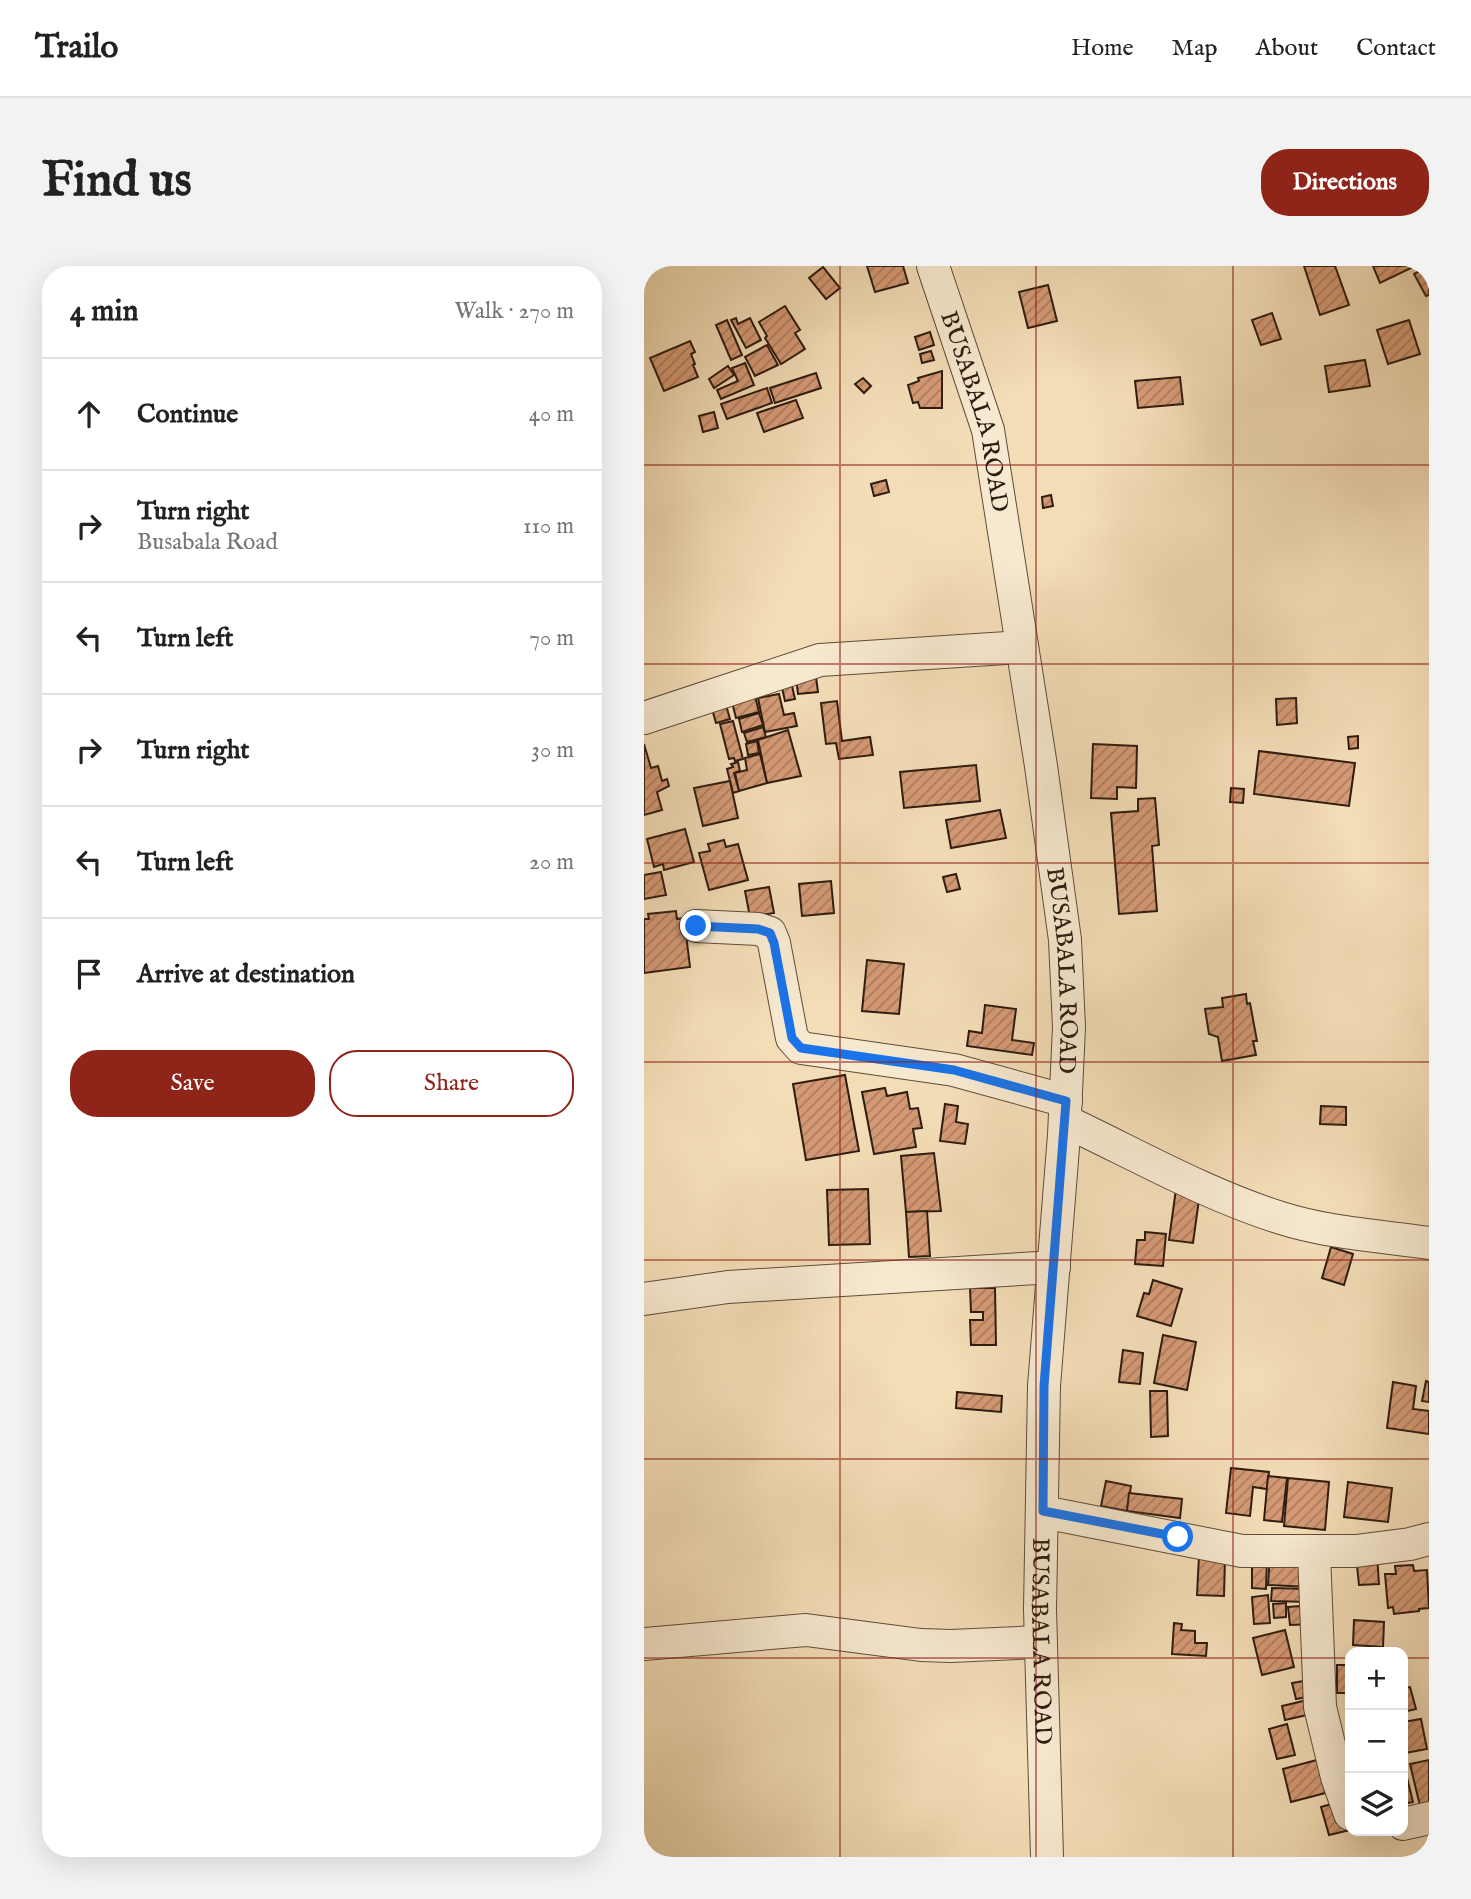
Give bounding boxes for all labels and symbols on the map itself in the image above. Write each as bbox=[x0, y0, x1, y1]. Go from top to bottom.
street label: BUSABALA ROAD bbox=[932, 307, 1015, 514]
street label: BUSABALA ROAD bbox=[1038, 865, 1083, 1074]
route end bbox=[680, 910, 711, 941]
route start bbox=[1162, 1521, 1193, 1552]
street label: BUSABALA ROAD bbox=[1023, 1537, 1058, 1745]

